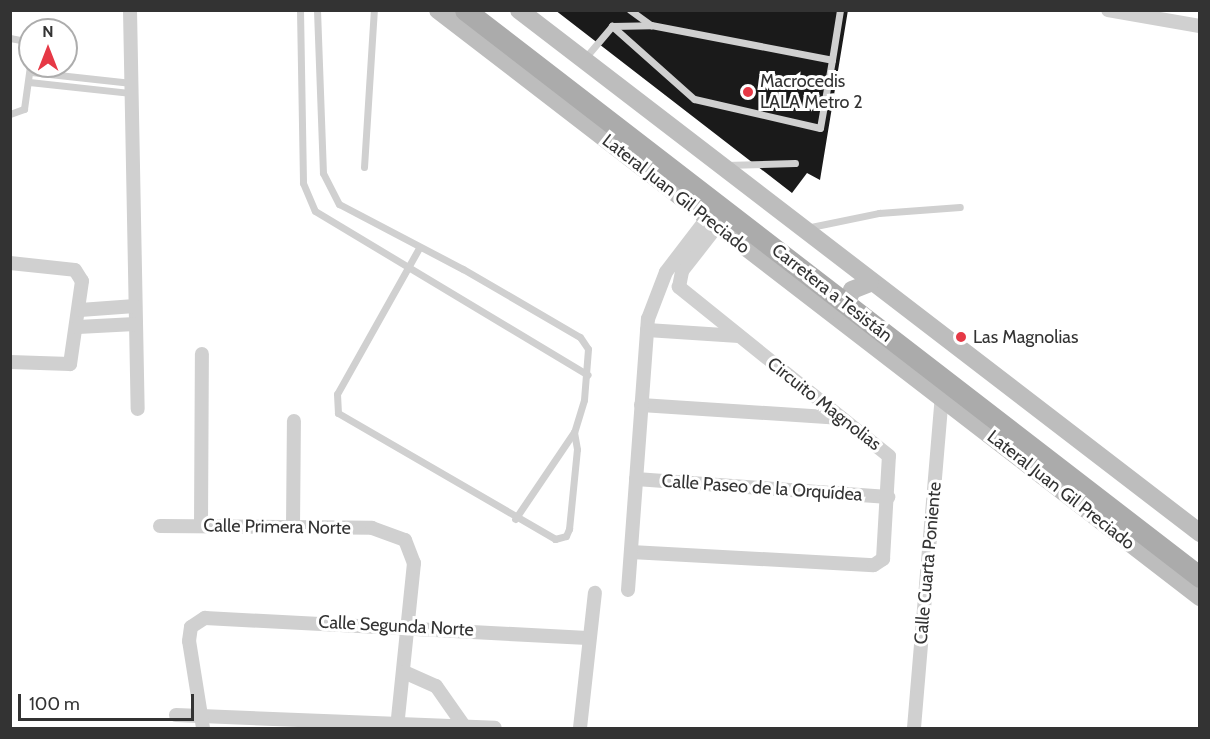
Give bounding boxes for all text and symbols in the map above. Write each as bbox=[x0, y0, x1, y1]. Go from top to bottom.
north arrow bbox=[18, 18, 78, 78]
text: N bbox=[42, 22, 54, 41]
place label: Macrocedis LALA Metro 2 bbox=[760, 71, 863, 113]
marker: Macrocedis LALA Metro 2 bbox=[741, 85, 755, 99]
street label: Lateral Juan Gil Preciado bbox=[598, 130, 754, 258]
street label: Carretera a Tesistán bbox=[767, 239, 897, 347]
place label: Las Magnolias bbox=[973, 326, 1078, 348]
marker: Las Magnolias bbox=[954, 330, 968, 344]
street label: Circuito Magnolias bbox=[763, 353, 885, 455]
street label: Lateral Juan Gil Preciado bbox=[983, 426, 1139, 554]
street label: Calle Paseo de la Orquídea bbox=[661, 470, 863, 506]
street label: Calle Cuarta Poniente bbox=[910, 481, 946, 645]
street label: Calle Primera Norte bbox=[203, 515, 351, 539]
street label: Calle Segunda Norte bbox=[318, 611, 474, 641]
scale bar bbox=[21, 682, 196, 720]
text: 100 m bbox=[29, 693, 80, 715]

